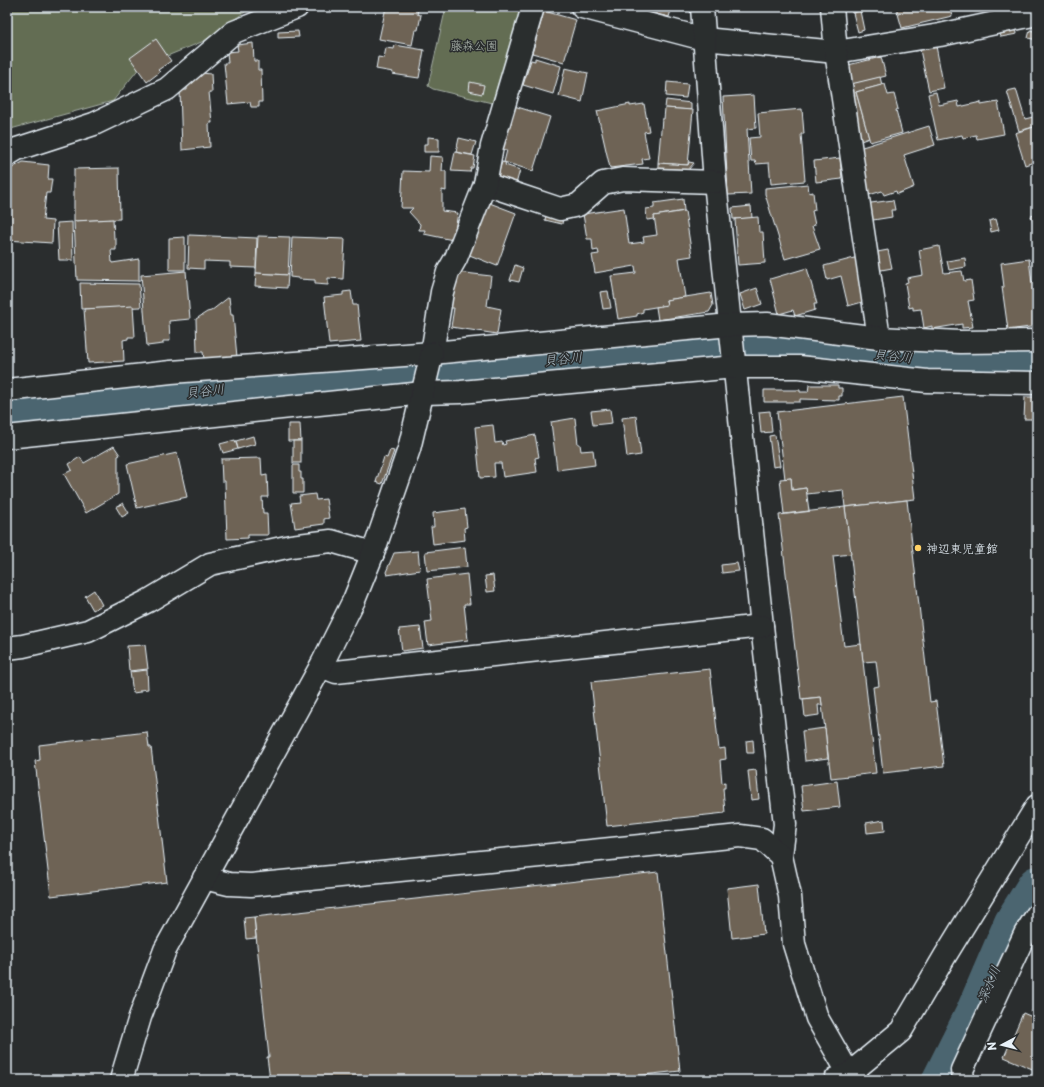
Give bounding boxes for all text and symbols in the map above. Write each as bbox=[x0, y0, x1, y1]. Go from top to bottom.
park label: 藤森公園 bbox=[450, 36, 498, 54]
water label: 貝谷川 bbox=[873, 344, 913, 366]
water label: 貝谷川 bbox=[543, 347, 583, 369]
water label: 貝谷川 bbox=[184, 378, 226, 402]
place label: 神辺東児童館 bbox=[926, 539, 998, 557]
marker: 神辺東児童館 bbox=[913, 543, 923, 553]
water label: 深水川 bbox=[972, 962, 1004, 1006]
north arrow bbox=[982, 1025, 1022, 1065]
text: N bbox=[983, 1041, 1001, 1052]

